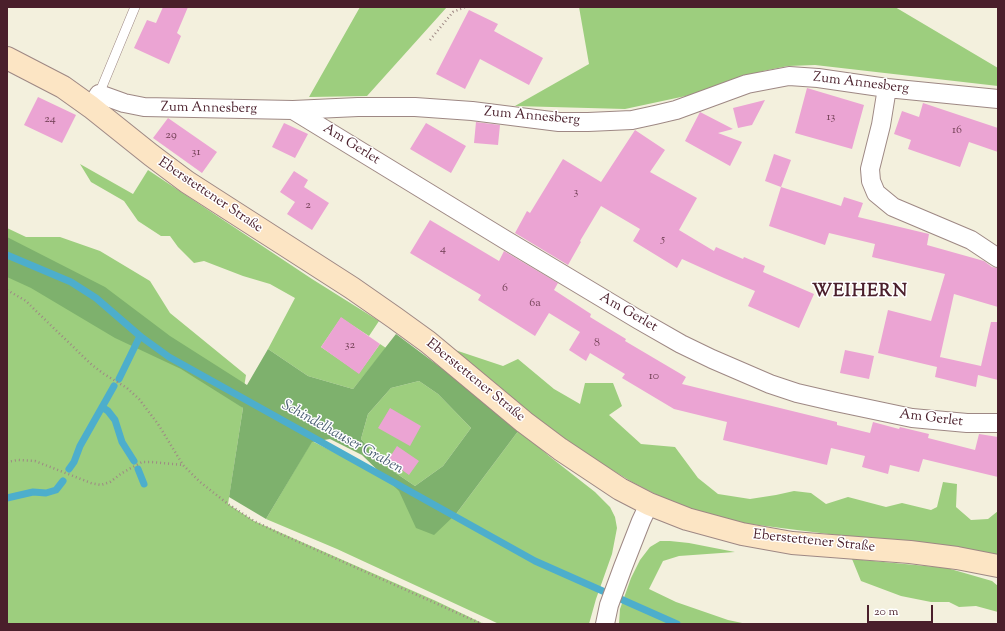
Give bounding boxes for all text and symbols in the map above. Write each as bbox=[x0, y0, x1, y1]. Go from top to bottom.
street label: Zum Annesberg bbox=[812, 70, 910, 98]
street label: Zum Annesberg bbox=[161, 100, 257, 118]
street label: Zum Annesberg bbox=[483, 104, 581, 130]
house number: 13 bbox=[827, 111, 835, 125]
house number: 24 bbox=[44, 113, 56, 127]
street label: Am Gerlet bbox=[319, 121, 383, 169]
house number: 16 bbox=[952, 124, 962, 138]
house number: 29 bbox=[165, 129, 177, 143]
house number: 31 bbox=[192, 146, 200, 160]
street label: Eberstettener Straße bbox=[154, 155, 266, 237]
house number: 3 bbox=[574, 186, 578, 200]
house number: 2 bbox=[305, 199, 311, 213]
house number: 5 bbox=[661, 233, 665, 247]
house number: 4 bbox=[440, 243, 446, 257]
house number: 6 bbox=[502, 282, 508, 296]
district label: WEIHERN bbox=[812, 282, 908, 304]
street label: Am Gerlet bbox=[596, 290, 660, 336]
house number: 6a bbox=[529, 297, 541, 311]
street label: Eberstettener Straße bbox=[422, 336, 528, 426]
house number: 8 bbox=[594, 337, 600, 351]
house number: 32 bbox=[345, 339, 355, 353]
house number: 10 bbox=[649, 370, 659, 384]
water label: Schindelhauser Graben bbox=[278, 397, 406, 479]
street label: Am Gerlet bbox=[898, 407, 964, 431]
street label: Eberstettener Straße bbox=[752, 527, 876, 557]
scale bar bbox=[869, 597, 935, 623]
text: 20 m bbox=[874, 603, 898, 621]

